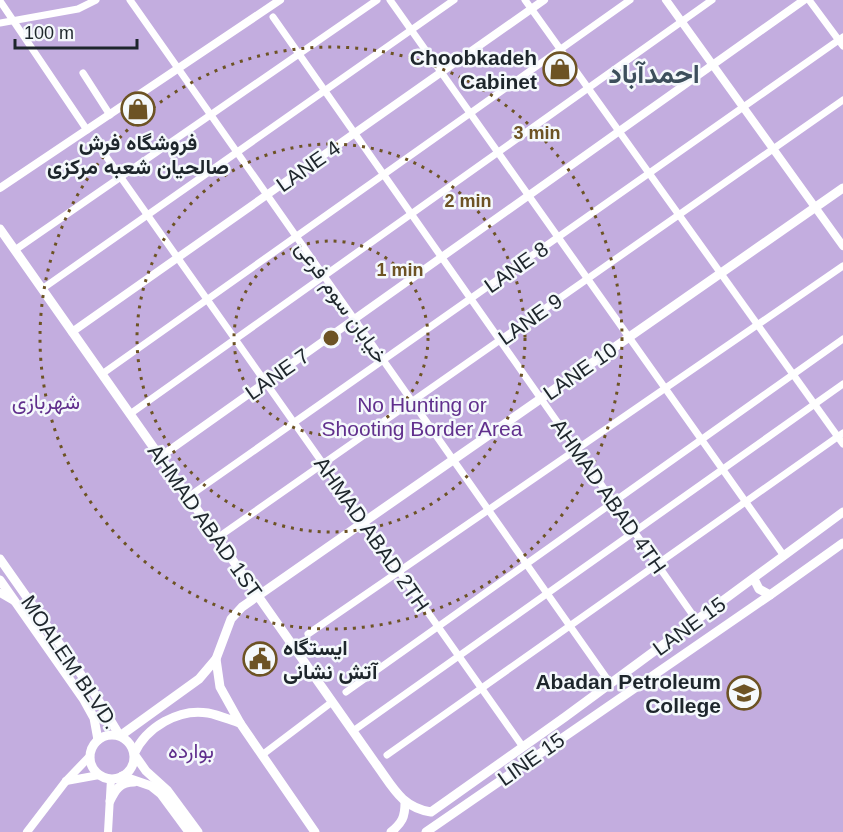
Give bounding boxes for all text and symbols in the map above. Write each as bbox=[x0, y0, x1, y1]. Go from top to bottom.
scale bar bbox=[15, 12, 136, 50]
text: 100 m bbox=[24, 23, 74, 43]
place label: Choobkadeh Cabinet bbox=[410, 46, 537, 93]
shop icon: Choobkadeh Cabinet bbox=[542, 51, 578, 87]
district label: احمدآباد bbox=[608, 59, 700, 90]
shop icon: فروشگاه فرش صالحیان شعبه مرکزی bbox=[120, 91, 156, 127]
text: 3 min bbox=[513, 123, 561, 143]
place label: فروشگاه فرش صالحیان شعبه مرکزی bbox=[47, 131, 229, 180]
street label: LANE 4 bbox=[272, 136, 344, 196]
text: 2 min bbox=[444, 191, 492, 211]
street label: خیابان سوم فرعی bbox=[289, 237, 393, 369]
street label: LANE 8 bbox=[480, 237, 552, 297]
text: 1 min bbox=[376, 260, 424, 280]
street label: LANE 9 bbox=[494, 289, 566, 349]
centre of rings bbox=[321, 328, 341, 348]
street label: LANE 10 bbox=[539, 337, 621, 405]
street label: LANE 7 bbox=[241, 344, 313, 404]
park label: شهربازی bbox=[12, 390, 80, 415]
park label: No Hunting or Shooting Border Area bbox=[322, 393, 523, 440]
street label: AHMAD ABAD 4TH bbox=[547, 414, 671, 578]
street label: AHMAD ABAD 1ST bbox=[143, 440, 267, 602]
street label: AHMAD ABAD 2TH bbox=[310, 452, 434, 616]
street label: MOALEM BLVD. bbox=[17, 591, 123, 733]
street label: LANE 15 bbox=[648, 592, 730, 660]
place label: ایستگاه آتش نشانی bbox=[283, 636, 379, 684]
public building icon: ایستگاه آتش نشانی bbox=[242, 641, 278, 677]
place label: Abadan Petroleum College bbox=[535, 670, 721, 717]
school or university icon: Abadan Petroleum College bbox=[726, 675, 762, 711]
street label: LINE 15 bbox=[493, 728, 569, 790]
park label: بوارده bbox=[168, 739, 214, 764]

